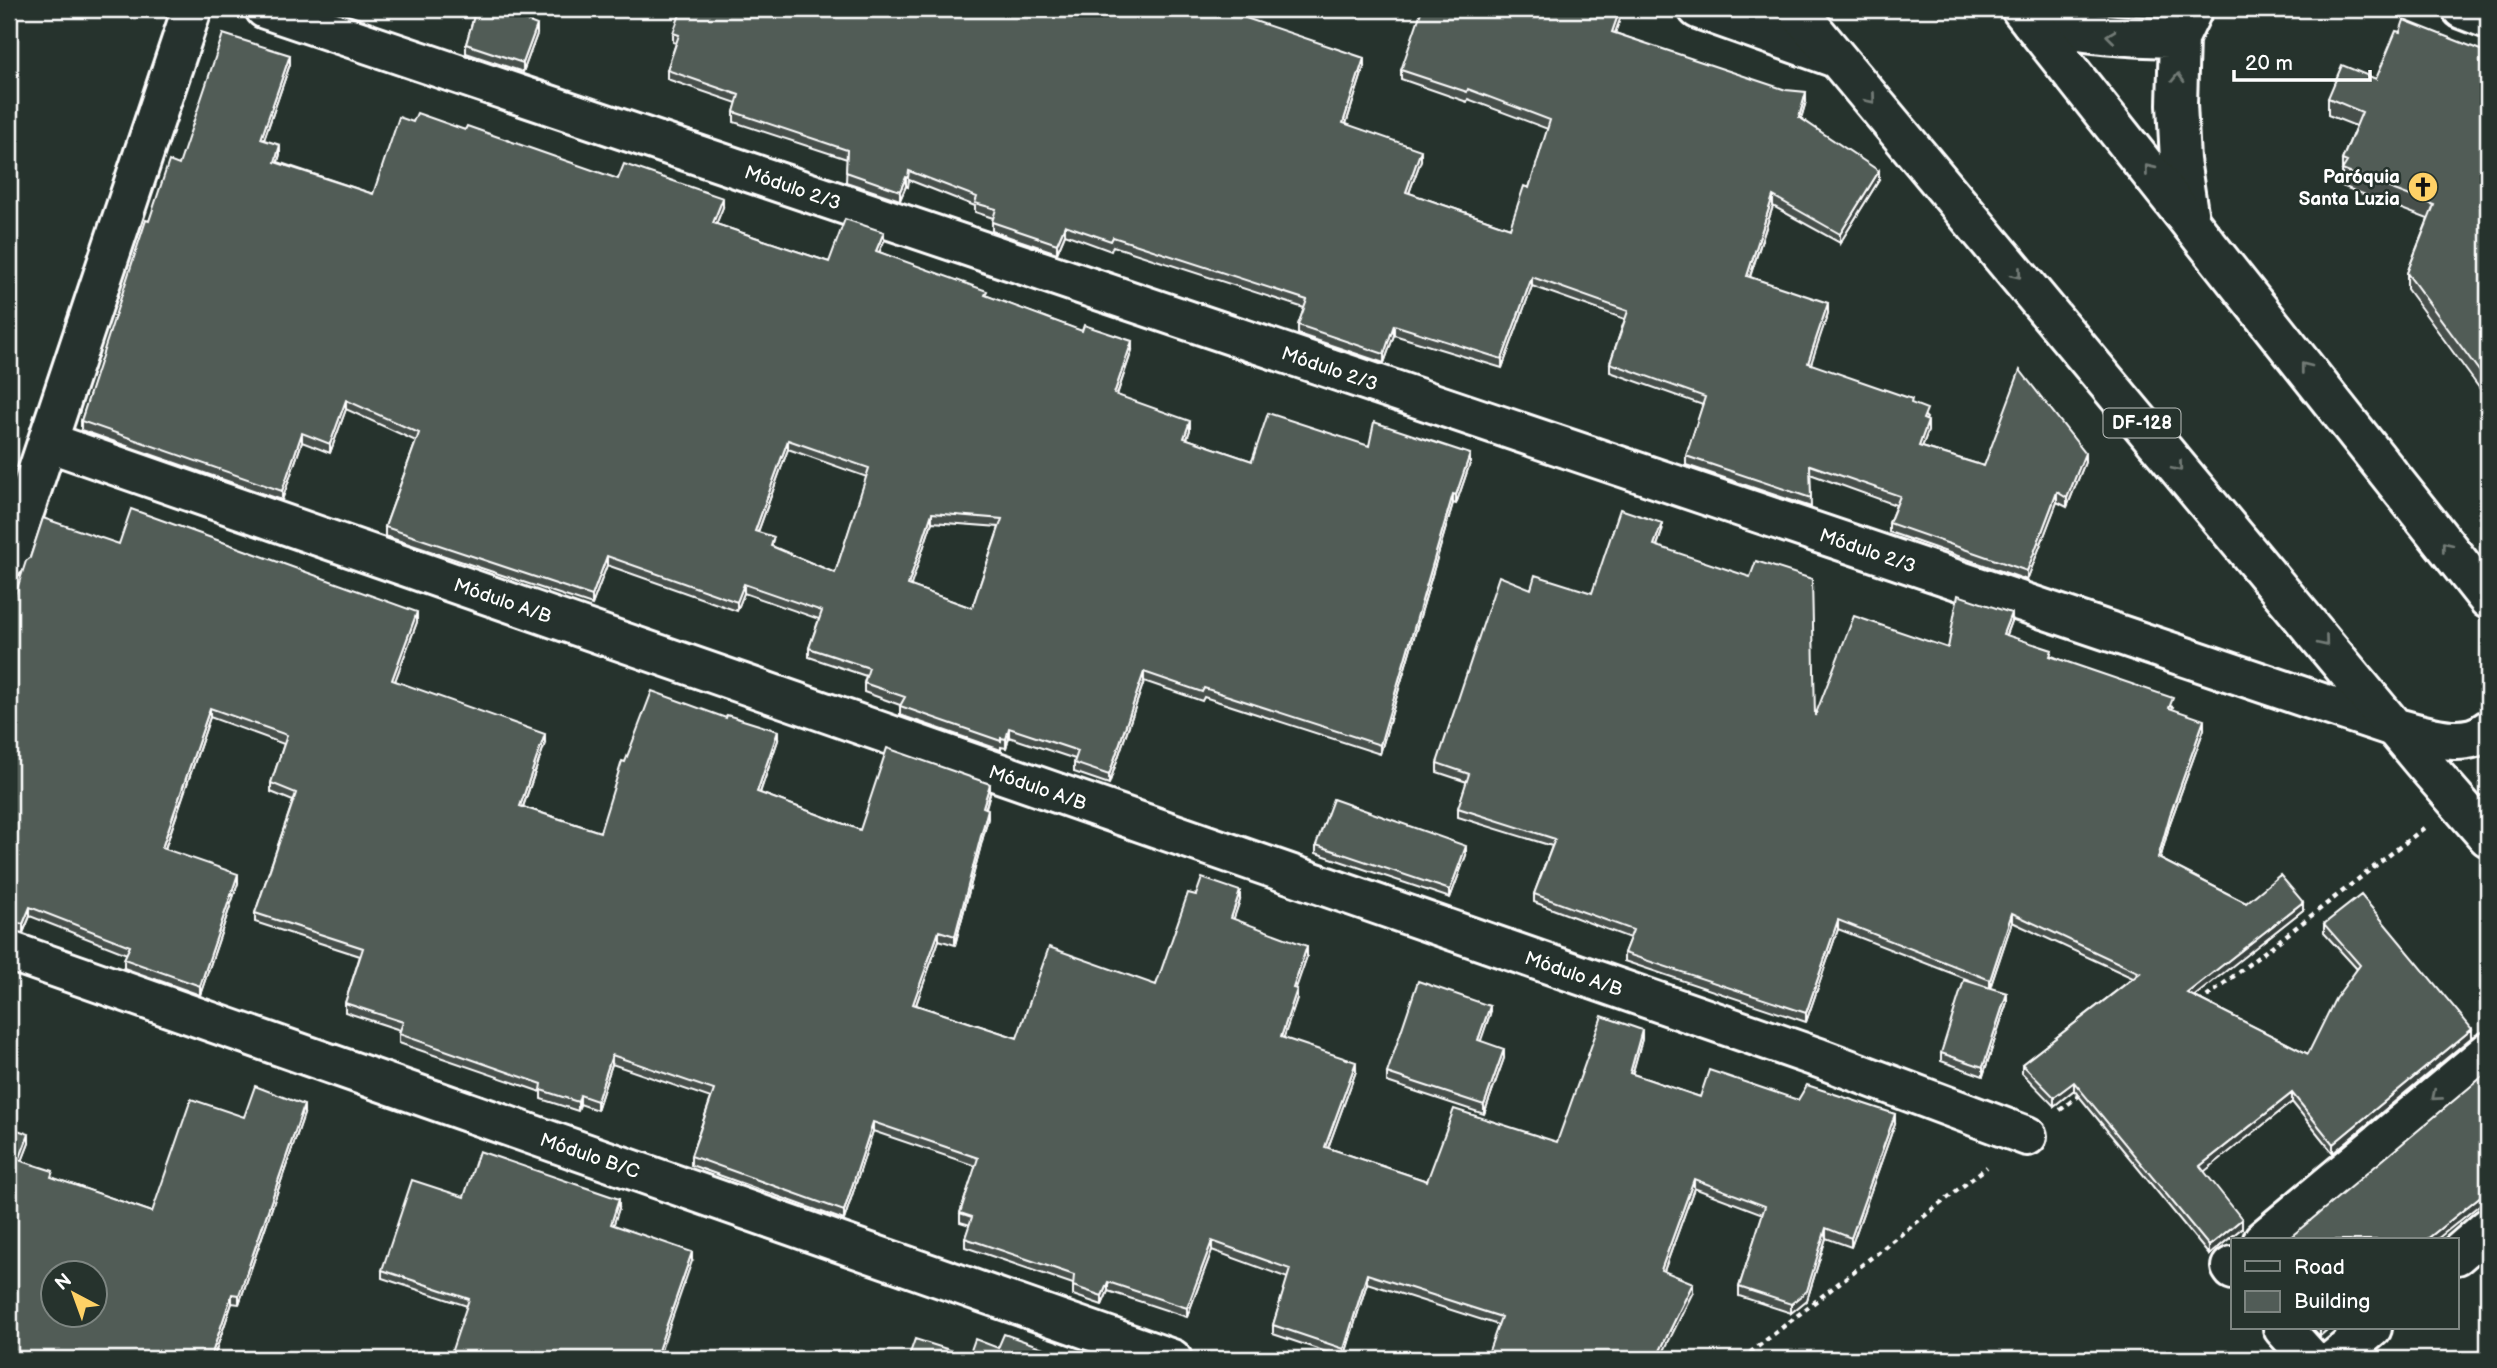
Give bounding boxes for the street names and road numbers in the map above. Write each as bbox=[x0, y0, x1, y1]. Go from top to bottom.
street label: Módulo 2/3 bbox=[741, 161, 844, 216]
street label: Módulo 2/3 bbox=[1278, 342, 1381, 397]
road number: DF-128 bbox=[2104, 408, 2180, 438]
street label: Módulo 2/3 bbox=[1816, 524, 1919, 579]
street label: Módulo A/B bbox=[451, 574, 554, 629]
street label: Módulo A/B bbox=[986, 761, 1089, 816]
street label: Módulo A/B bbox=[1522, 947, 1625, 1002]
street label: Módulo B/C bbox=[537, 1129, 642, 1184]

